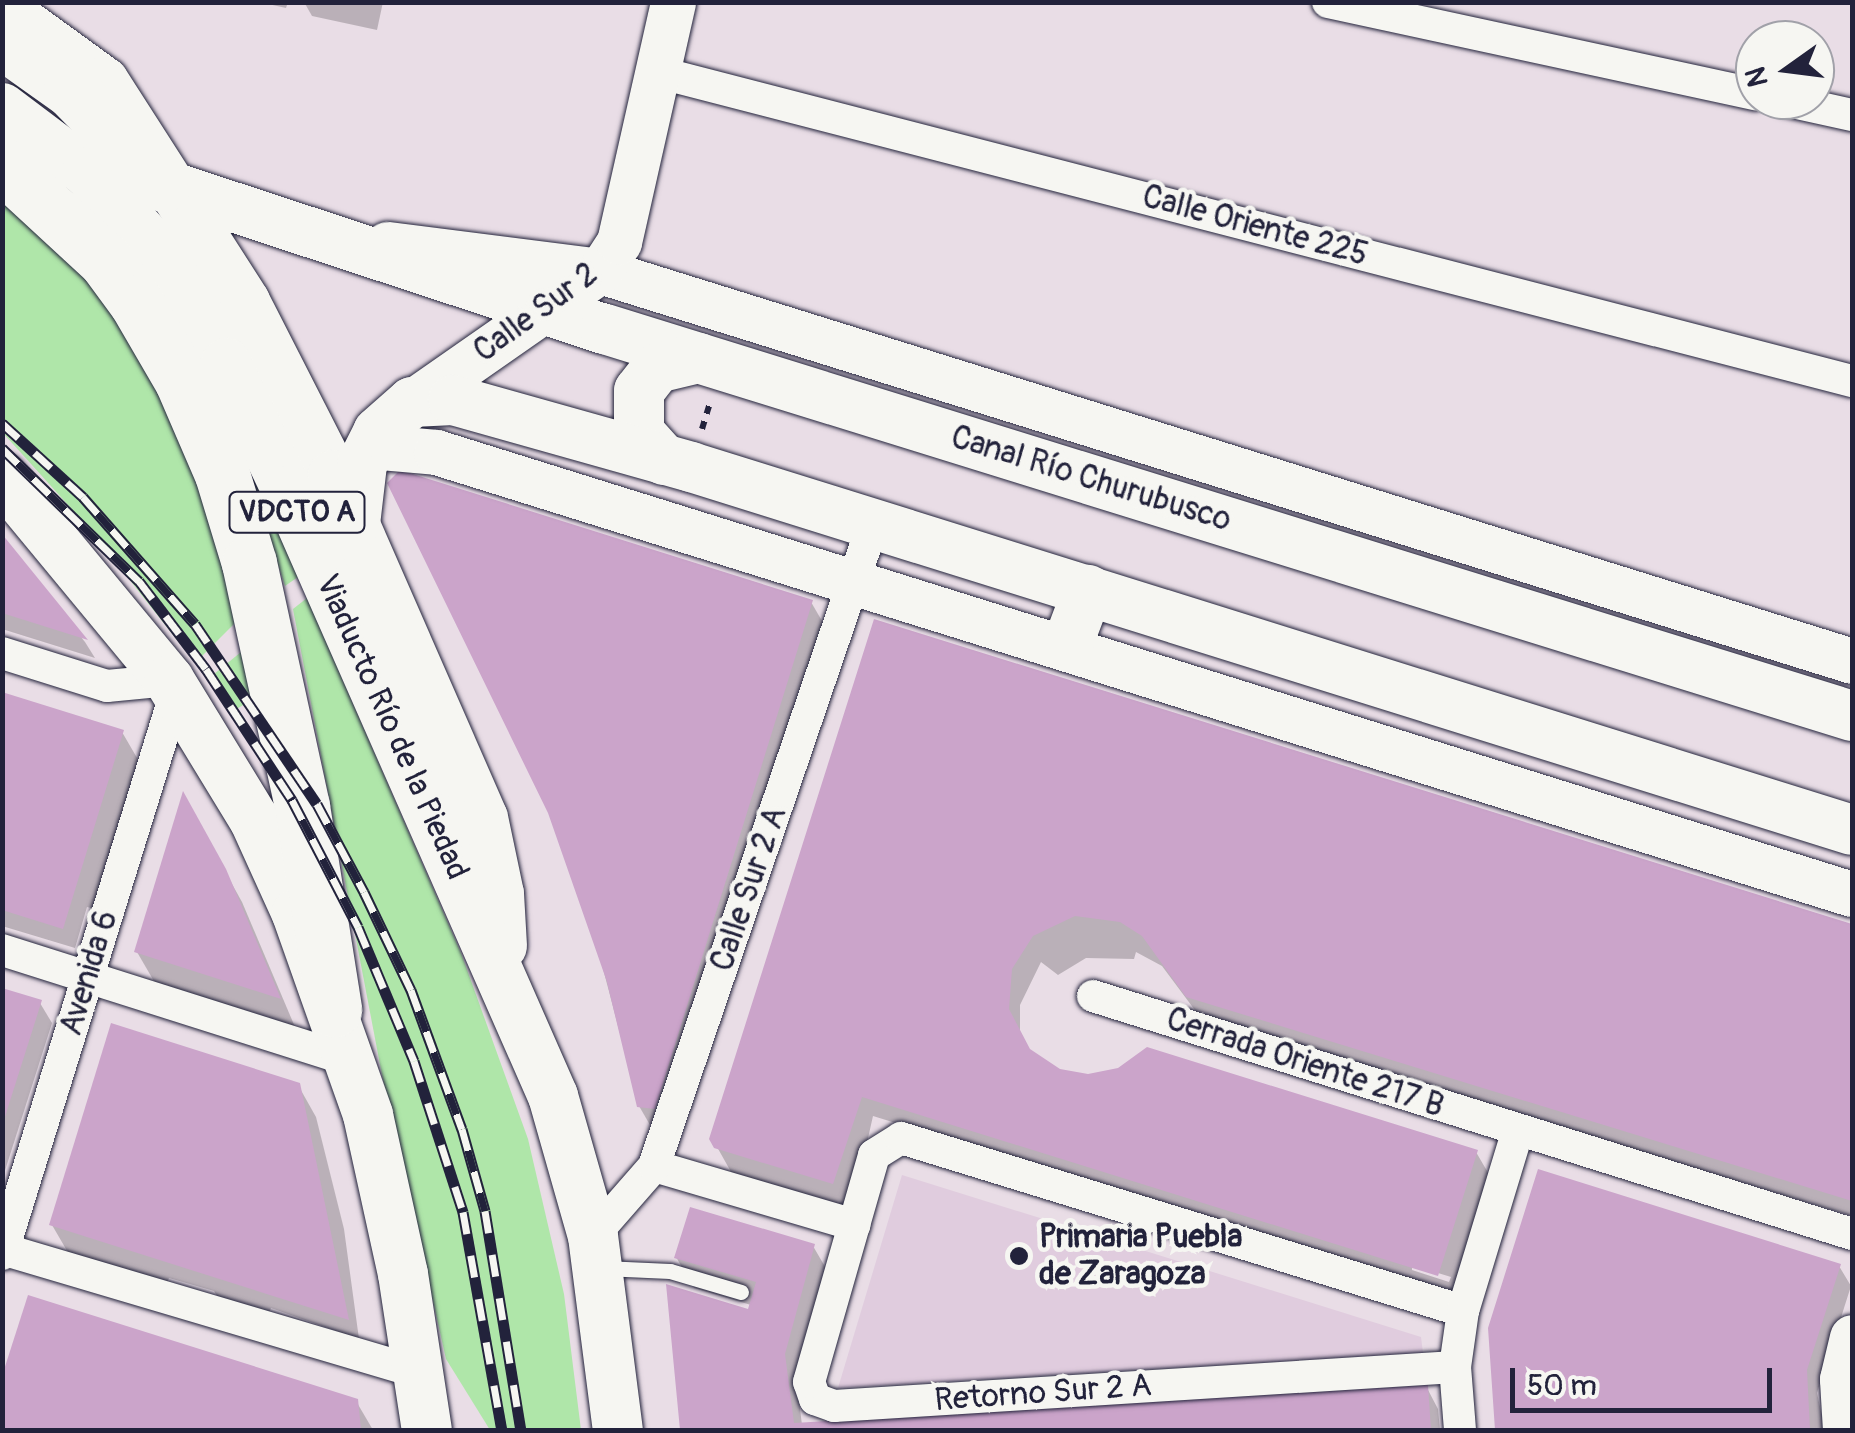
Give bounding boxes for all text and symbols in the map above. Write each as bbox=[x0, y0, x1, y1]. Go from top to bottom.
north arrow bbox=[1735, 20, 1835, 120]
text: N bbox=[1738, 63, 1777, 90]
street label: Calle Oriente 225 bbox=[1138, 177, 1372, 275]
street label: Calle Sur 2 bbox=[467, 255, 605, 371]
street label: Canal Río Churubusco bbox=[946, 418, 1236, 540]
road number: VDCTO A bbox=[227, 487, 367, 537]
street label: Viaducto Río de la Piedad bbox=[307, 568, 477, 886]
street label: Calle Sur 2 A bbox=[703, 802, 795, 976]
street label: Avenida 6 bbox=[52, 906, 126, 1040]
street label: Cerrada Oriente 217 B bbox=[1162, 1000, 1448, 1126]
place label: Primaria Puebla de Zaragoza bbox=[1039, 1219, 1242, 1294]
marker: Primaria Puebla de Zaragoza bbox=[1008, 1245, 1030, 1267]
scale bar bbox=[1515, 1348, 1778, 1410]
street label: Retorno Sur 2 A bbox=[933, 1366, 1153, 1420]
text: 50 m bbox=[1527, 1367, 1597, 1404]

